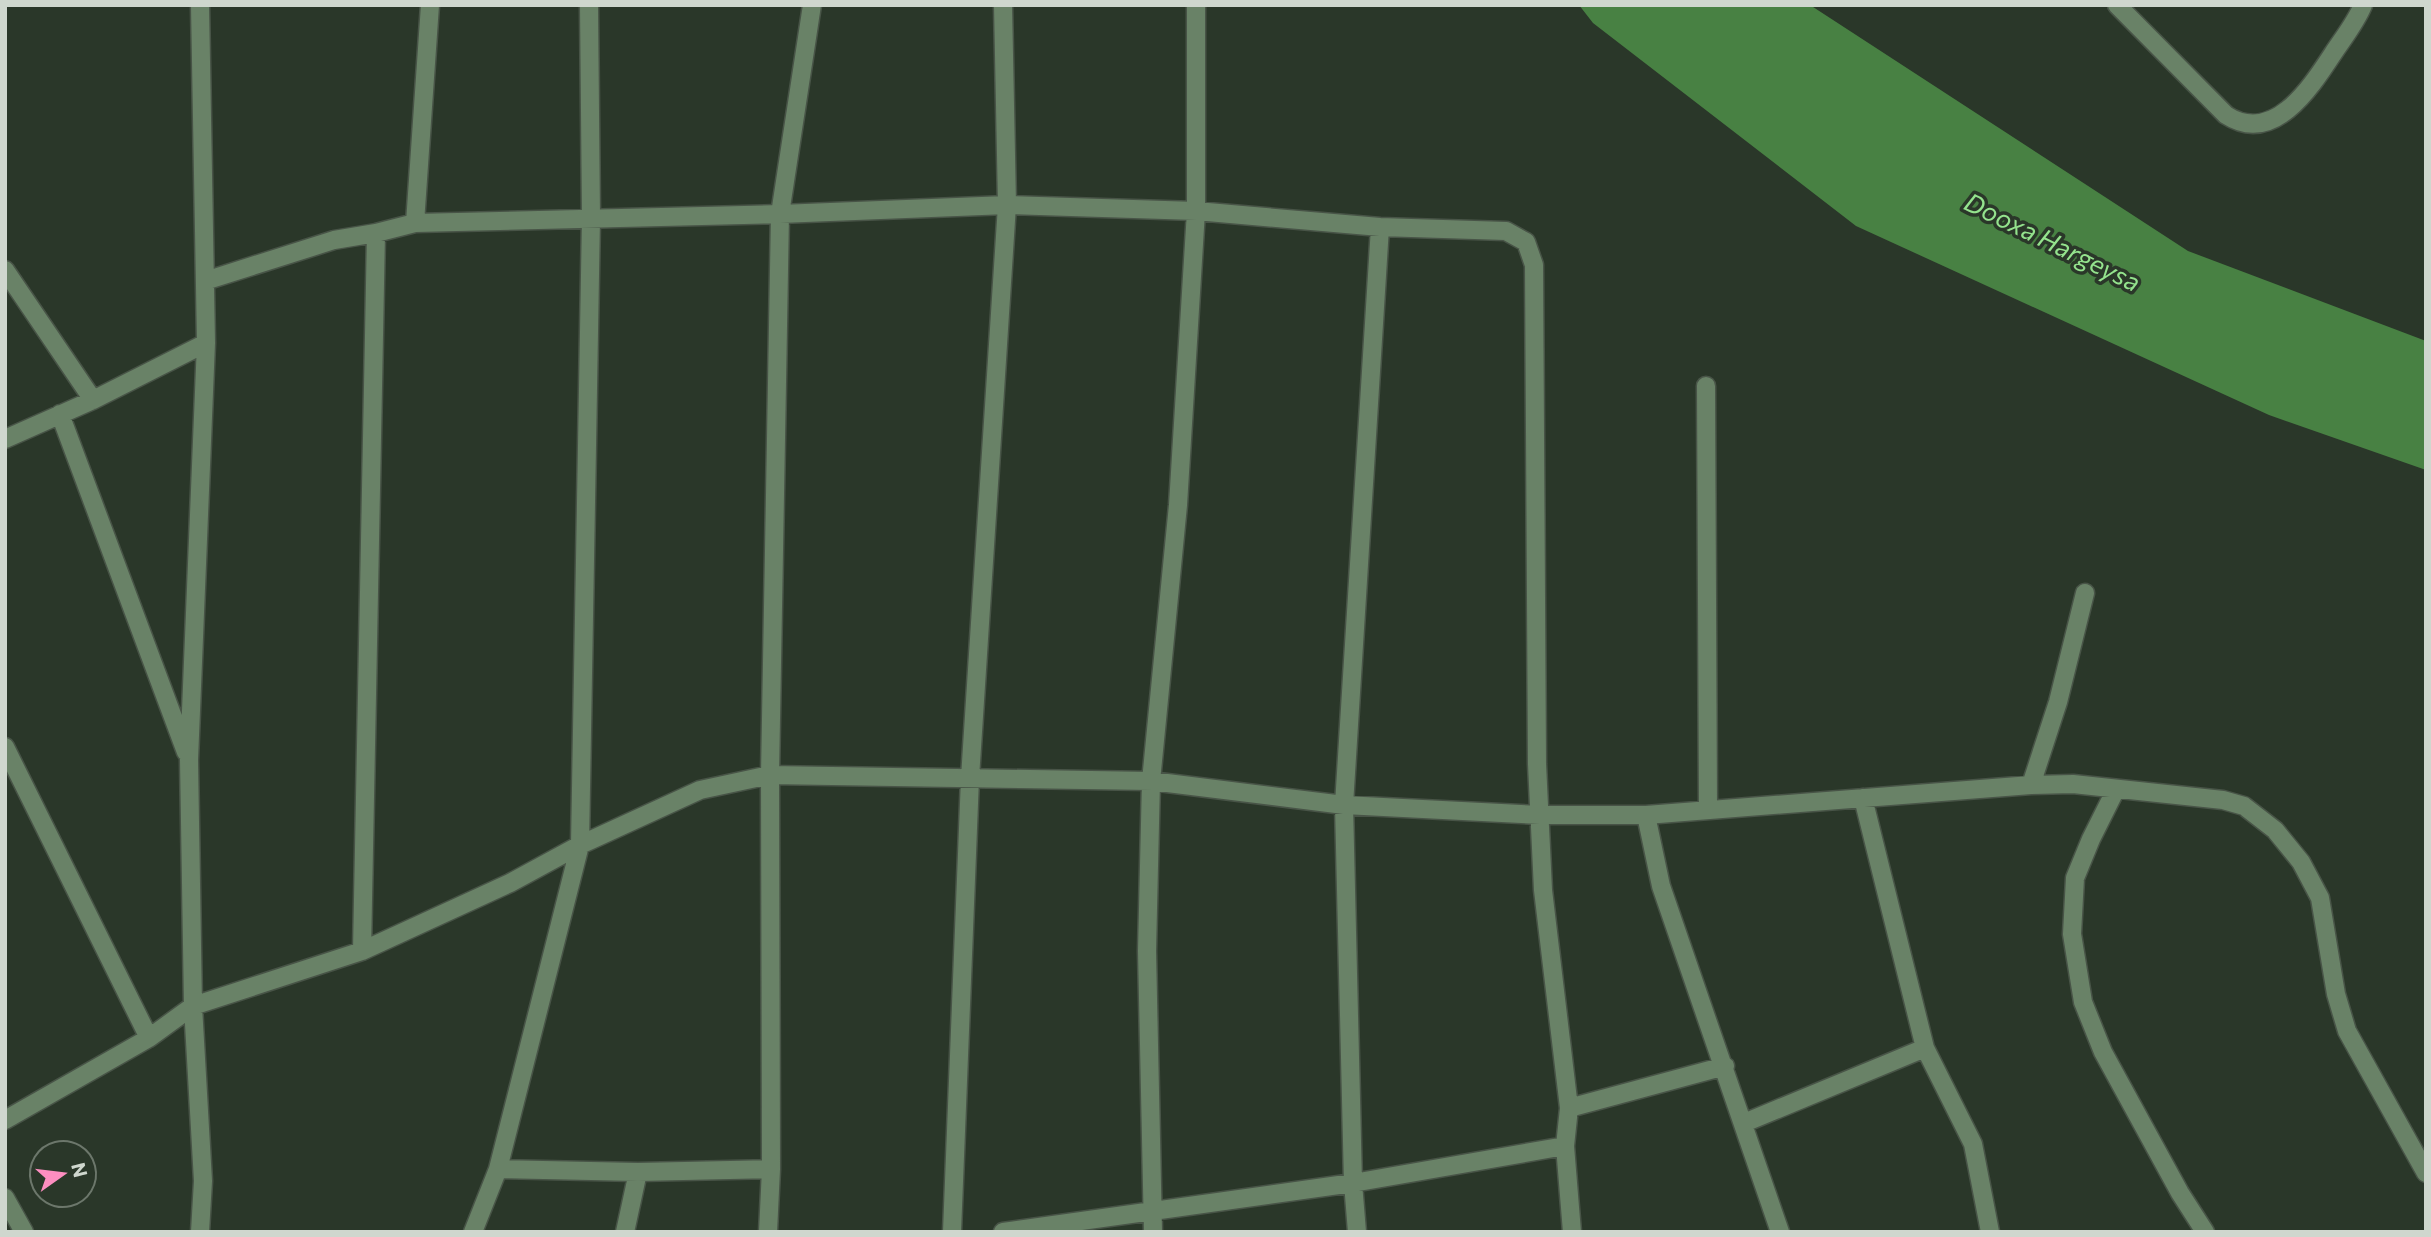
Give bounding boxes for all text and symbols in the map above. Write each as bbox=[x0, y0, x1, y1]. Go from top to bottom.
water label: Dooxa Hargeysa bbox=[1960, 185, 2146, 297]
north arrow bbox=[28, 1139, 98, 1209]
text: N bbox=[67, 1160, 93, 1179]

